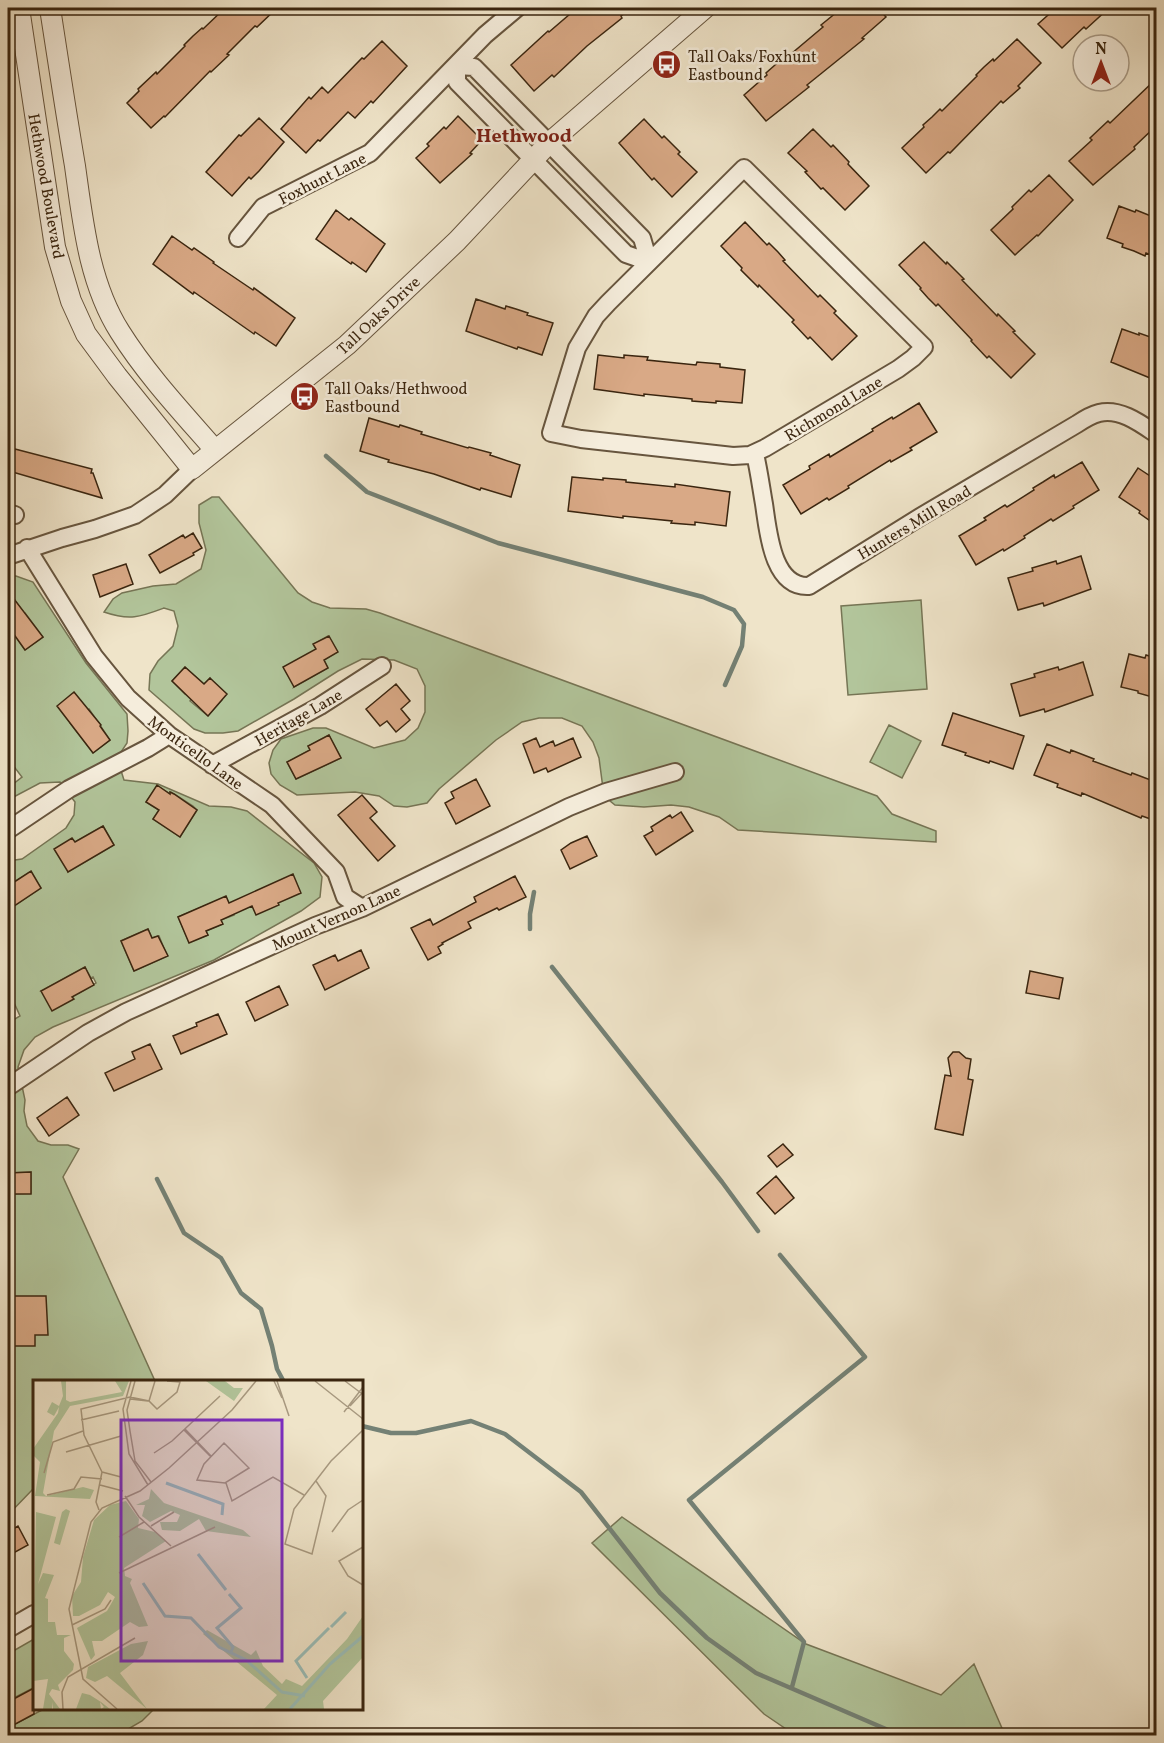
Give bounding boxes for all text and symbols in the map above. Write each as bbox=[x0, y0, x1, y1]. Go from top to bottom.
north arrow bbox=[1071, 33, 1131, 93]
text: N bbox=[1095, 39, 1107, 61]
place label: Tall Oaks/Foxhunt Eastbound bbox=[688, 47, 817, 87]
bus stop icon: Tall Oaks/Foxhunt Eastbound bbox=[651, 49, 683, 81]
street label: Hethwood Boulevard bbox=[21, 112, 69, 261]
district label: Hethwood bbox=[476, 123, 572, 151]
street label: Foxhunt Lane bbox=[275, 148, 371, 211]
street label: Tall Oaks Drive bbox=[333, 272, 426, 361]
street label: Richmond Lane bbox=[781, 372, 887, 448]
place label: Tall Oaks/Hethwood Eastbound bbox=[325, 379, 468, 419]
bus stop icon: Tall Oaks/Hethwood Eastbound bbox=[288, 381, 320, 413]
street label: Hunters Mill Road bbox=[854, 481, 976, 566]
street label: Heritage Lane bbox=[251, 685, 347, 753]
street label: Monticello Lane bbox=[143, 711, 247, 796]
street label: Mount Vernon Lane bbox=[269, 881, 405, 957]
inset map bbox=[33, 1380, 363, 1710]

